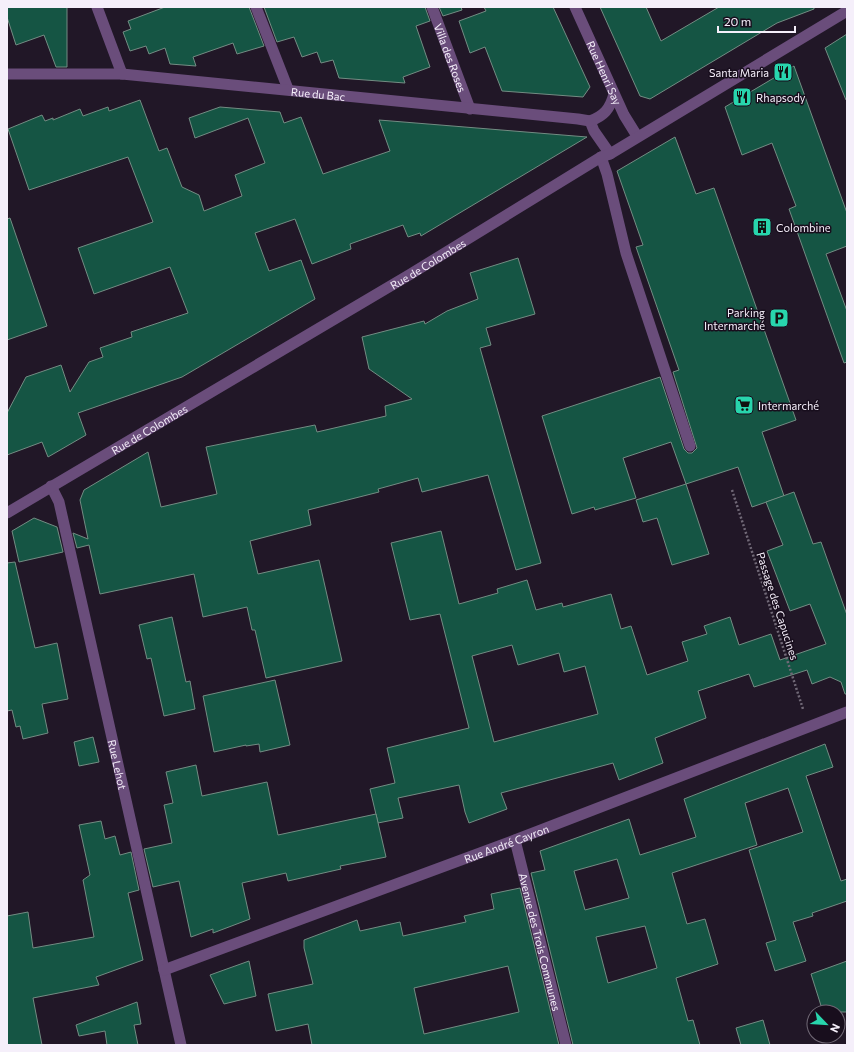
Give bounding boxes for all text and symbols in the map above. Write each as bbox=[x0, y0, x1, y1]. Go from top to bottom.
scale bar bbox=[718, 8, 795, 34]
text: 20 m bbox=[724, 14, 751, 28]
street label: Villa des Roses bbox=[432, 21, 470, 94]
street label: Rue Henri Say bbox=[585, 39, 625, 107]
restaurant icon: Santa Maria bbox=[772, 61, 794, 83]
place label: Santa Maria bbox=[709, 66, 769, 79]
street label: Rue du Bac bbox=[290, 84, 346, 102]
restaurant icon: Rhapsody bbox=[731, 86, 753, 108]
place label: Rhapsody bbox=[756, 91, 806, 104]
building icon: Colombine bbox=[751, 216, 773, 238]
place label: Colombine bbox=[776, 221, 831, 234]
street label: Rue de Colombes bbox=[387, 235, 468, 291]
place label: Parking Intermarché bbox=[704, 306, 765, 332]
parking icon: Parking Intermarché bbox=[768, 307, 790, 329]
supermarket icon: Intermarché bbox=[733, 394, 755, 416]
place label: Intermarché bbox=[758, 399, 819, 412]
street label: Rue de Colombes bbox=[109, 401, 189, 456]
street label: Passage des Capucines bbox=[754, 550, 802, 662]
street label: Rue Lehot bbox=[106, 738, 130, 791]
street label: Rue André Cayron bbox=[462, 821, 551, 865]
street label: Avenue des Trois Communes bbox=[517, 872, 564, 1012]
north arrow bbox=[806, 1004, 846, 1044]
text: N bbox=[828, 1022, 843, 1035]

